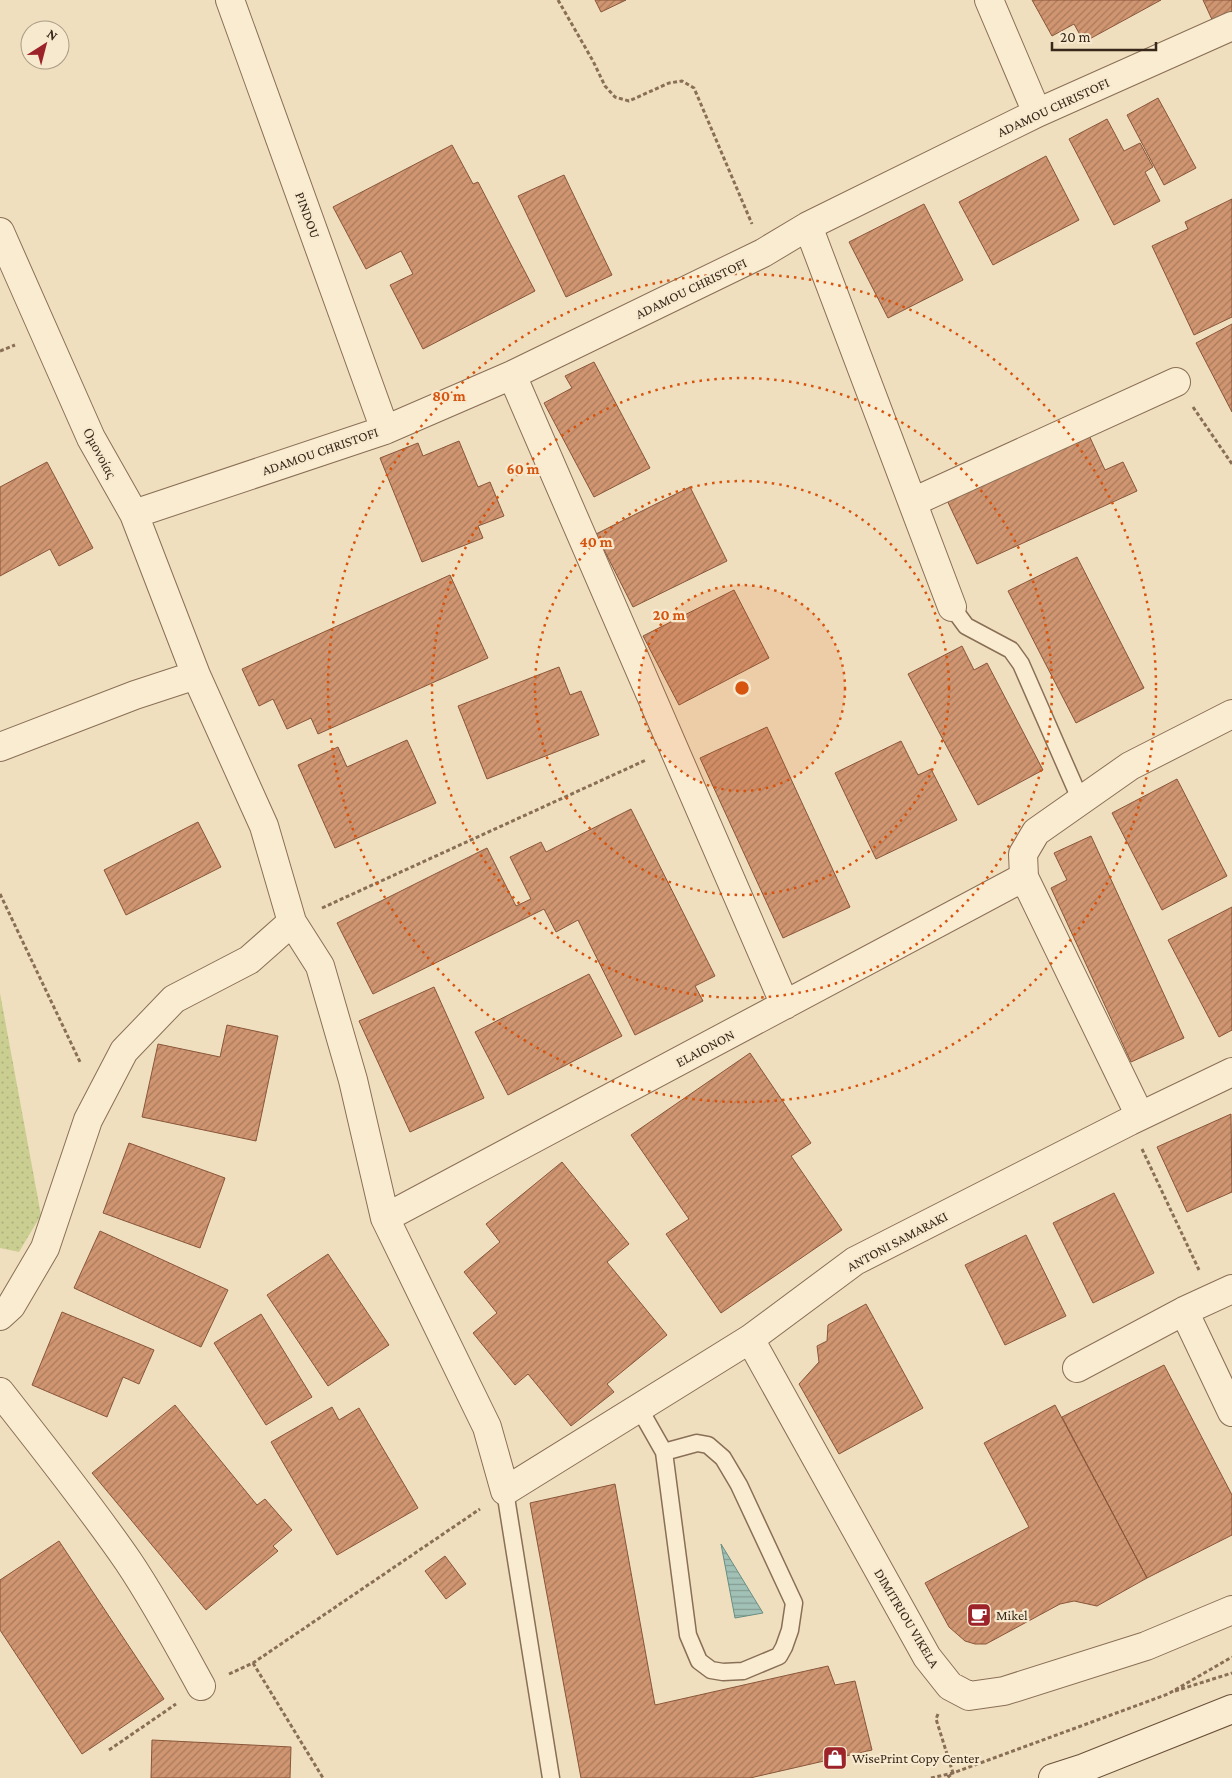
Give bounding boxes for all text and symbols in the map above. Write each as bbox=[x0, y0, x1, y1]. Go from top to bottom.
north arrow bbox=[20, 20, 70, 70]
scale bar bbox=[1052, 20, 1156, 52]
text: N bbox=[44, 25, 62, 44]
text: 20 m bbox=[1060, 29, 1091, 45]
street label: ADAMOU CHRISTOFI bbox=[994, 74, 1112, 140]
street label: PINDOU bbox=[292, 190, 324, 240]
street label: ADAMOU CHRISTOFI bbox=[633, 254, 749, 322]
text: 80 m bbox=[432, 388, 466, 404]
street label: ADAMOU CHRISTOFI bbox=[260, 424, 380, 478]
street label: Ομονοίας bbox=[80, 425, 120, 481]
text: 60 m bbox=[507, 461, 540, 477]
text: 40 m bbox=[580, 534, 613, 550]
text: 20 m bbox=[653, 607, 685, 623]
centre of rings bbox=[733, 679, 751, 697]
street label: ELAIONON bbox=[673, 1026, 737, 1070]
street label: ANTONI SAMARAKI bbox=[844, 1208, 950, 1274]
street label: DIMITRIOU VIKELA bbox=[871, 1565, 943, 1671]
cafe icon: Mikel bbox=[966, 1602, 992, 1628]
place label: Mikel bbox=[996, 1607, 1028, 1623]
shop icon: WisePrint Copy Center bbox=[822, 1745, 848, 1771]
place label: WisePrint Copy Center bbox=[852, 1750, 979, 1766]

